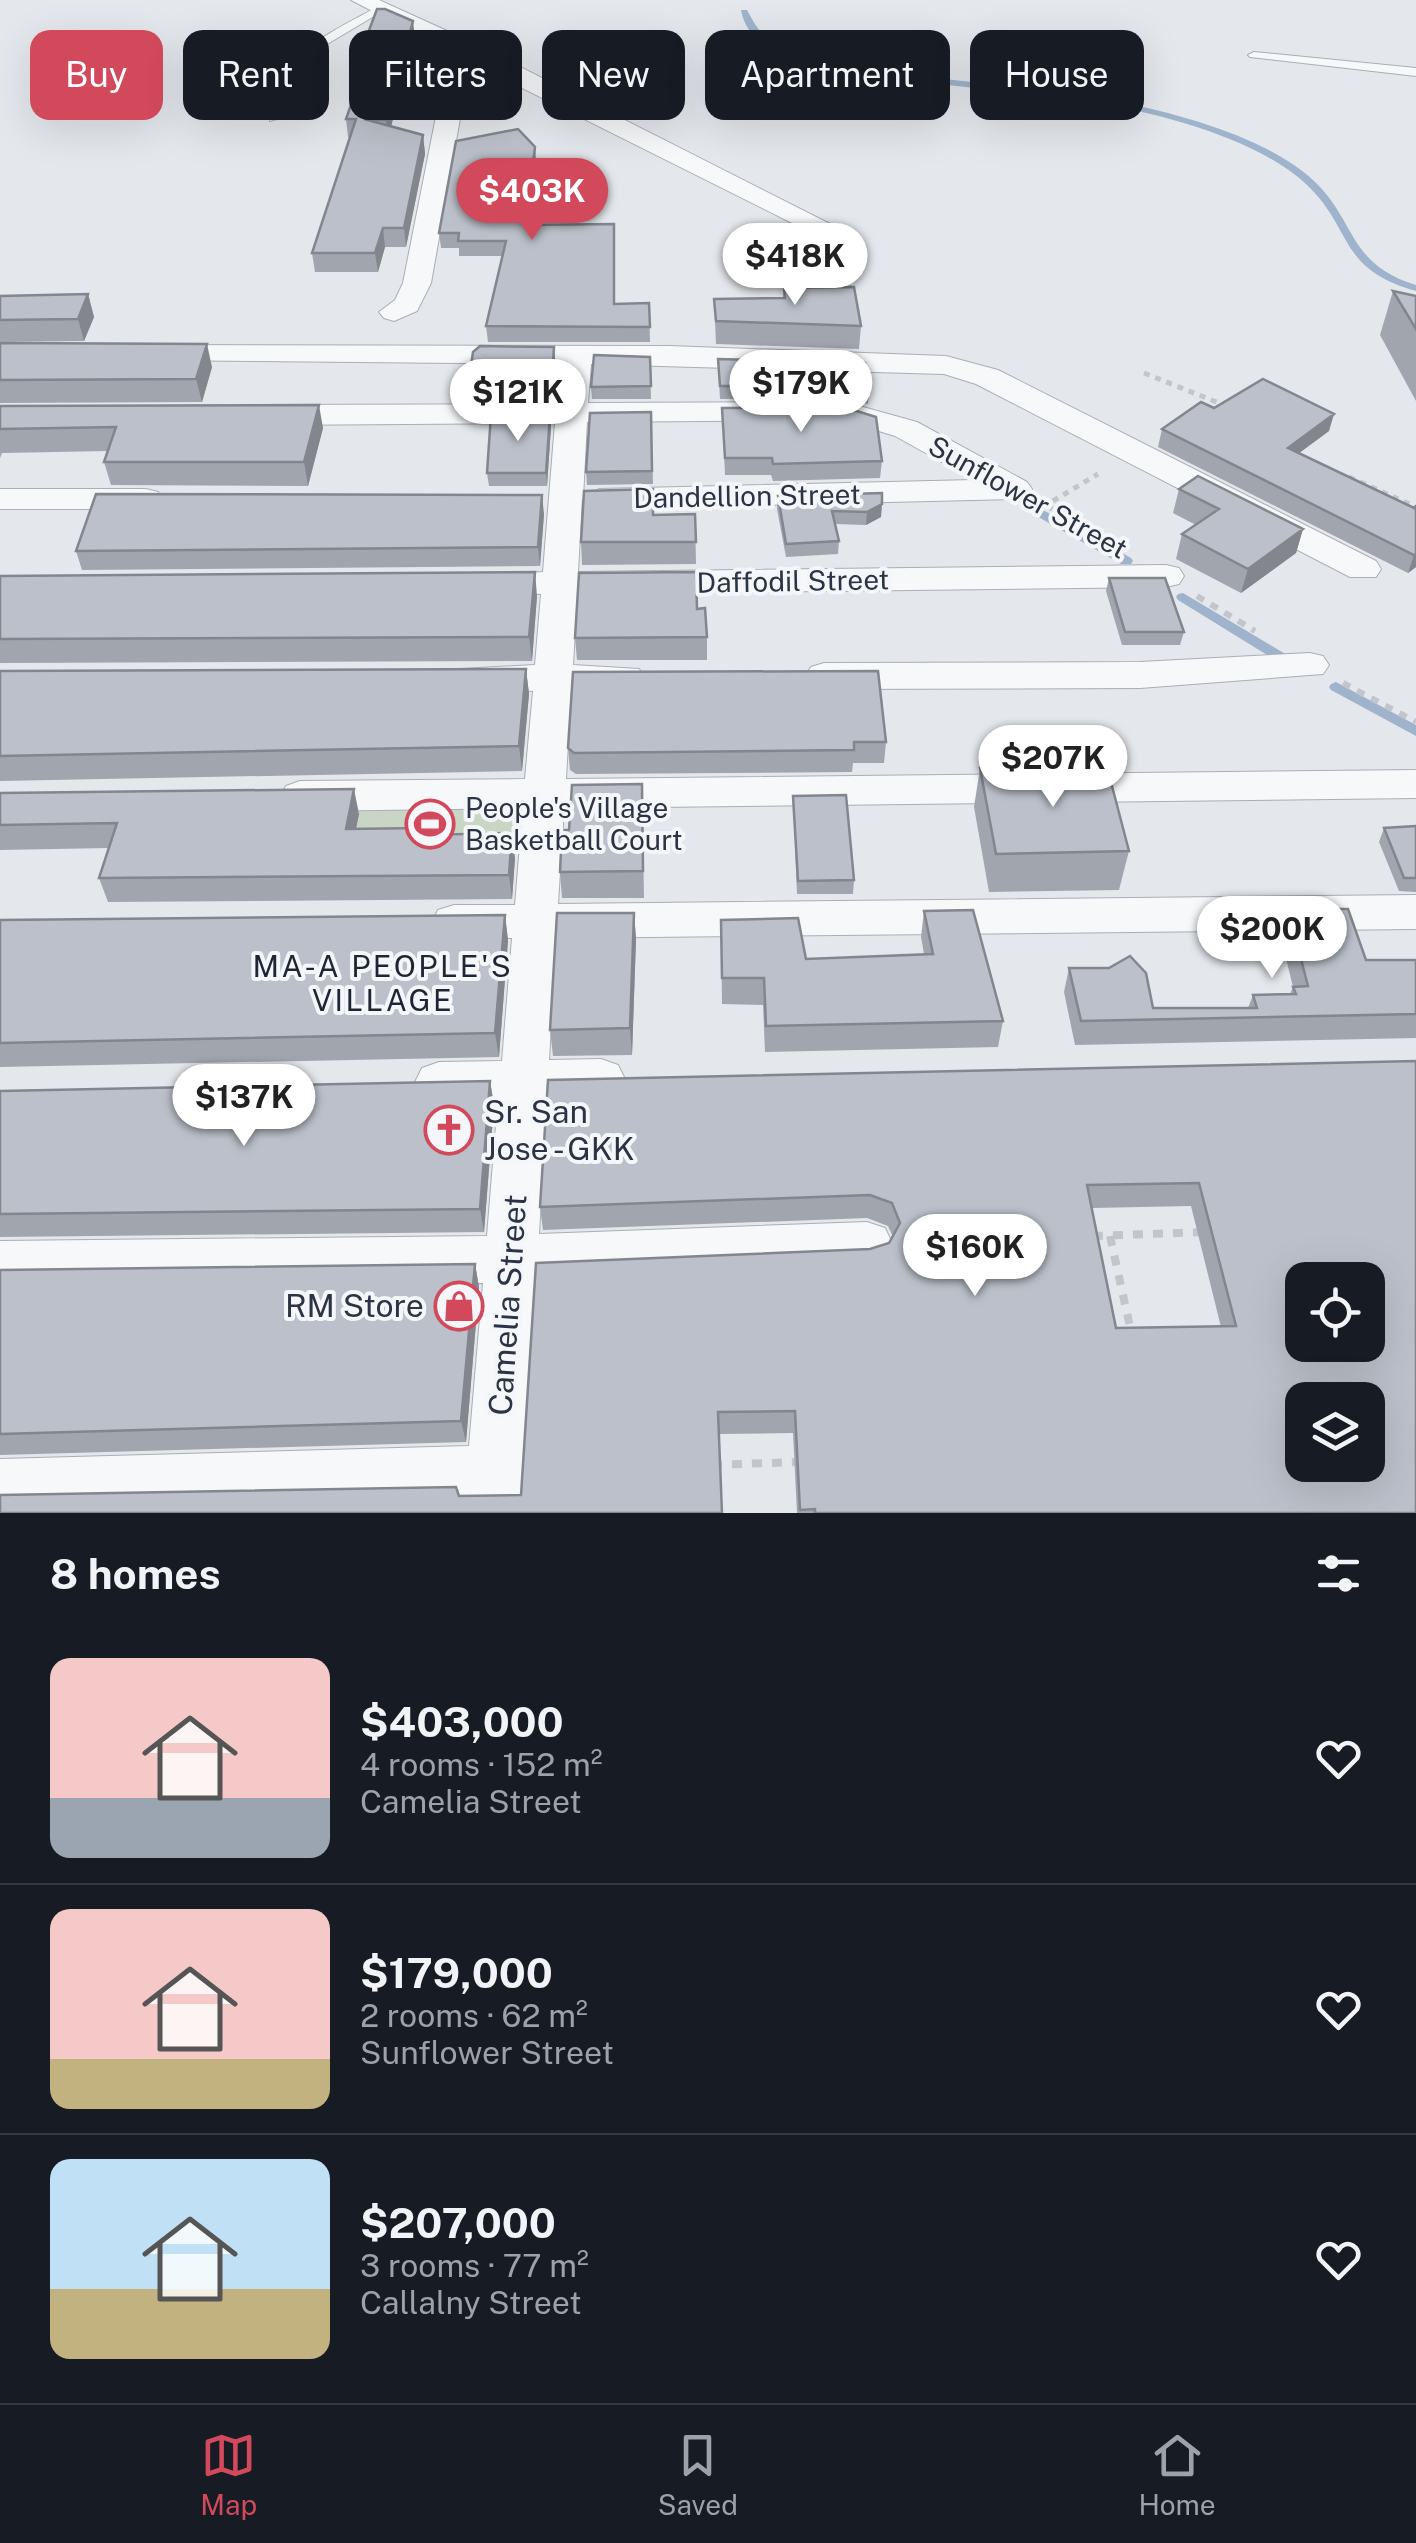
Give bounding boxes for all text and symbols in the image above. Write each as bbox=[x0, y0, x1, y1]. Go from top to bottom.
chip: Buy bbox=[30, 30, 163, 120]
chip: Rent bbox=[183, 30, 329, 120]
chip: Filters bbox=[349, 30, 522, 120]
chip: New bbox=[542, 30, 685, 120]
chip: Apartment bbox=[705, 30, 950, 120]
chip: House bbox=[970, 30, 1144, 120]
pin: $403K bbox=[462, 158, 602, 243]
text: $403K bbox=[478, 172, 586, 209]
pin: $418K bbox=[725, 223, 865, 308]
text: $418K bbox=[745, 237, 845, 274]
pin: $179K bbox=[731, 350, 871, 435]
pin: $121K bbox=[448, 359, 588, 444]
text: $179K bbox=[751, 364, 851, 401]
text: $121K bbox=[472, 373, 564, 410]
street label: Sunflower Street bbox=[923, 428, 1133, 565]
street label: Dandellion Street bbox=[633, 477, 861, 514]
street label: Daffodil Street bbox=[696, 562, 890, 599]
pin: $207K bbox=[983, 725, 1123, 810]
text: $207K bbox=[1000, 739, 1106, 776]
place label: People's Village Basketball Court bbox=[465, 791, 683, 856]
sports icon: People's Village Basketball Court bbox=[404, 798, 456, 850]
pin: $200K bbox=[1202, 896, 1342, 981]
text: $200K bbox=[1219, 910, 1325, 947]
district label: MA-A PEOPLE'S VILLAGE bbox=[253, 948, 513, 1018]
pin: $137K bbox=[174, 1064, 314, 1149]
text: $137K bbox=[194, 1078, 294, 1115]
place label: Sr. San Jose - GKK bbox=[484, 1093, 634, 1167]
church icon: Sr. San Jose - GKK bbox=[423, 1104, 475, 1156]
street label: Camelia Street bbox=[481, 1193, 534, 1417]
pin: $160K bbox=[905, 1214, 1045, 1299]
text: $160K bbox=[925, 1228, 1025, 1265]
map controls bbox=[1285, 1262, 1385, 1482]
button: locate bbox=[1285, 1262, 1385, 1362]
shop icon: RM Store bbox=[433, 1280, 485, 1332]
place label: RM Store bbox=[285, 1287, 424, 1324]
button: layers bbox=[1285, 1382, 1385, 1482]
icon: filters bbox=[1311, 1546, 1366, 1601]
text: 8 homes bbox=[50, 1549, 221, 1598]
text: $403,000 bbox=[360, 1697, 564, 1746]
icon: home bbox=[130, 1698, 250, 1818]
icon: heart bbox=[1311, 1731, 1366, 1786]
text: 4 rooms · 152 m² bbox=[360, 1746, 602, 1783]
text: Camelia Street bbox=[360, 1783, 582, 1820]
text: $179,000 bbox=[360, 1948, 553, 1997]
icon: home bbox=[130, 1949, 250, 2069]
icon: heart bbox=[1311, 1982, 1366, 2037]
text: 2 rooms · 62 m² bbox=[360, 1997, 588, 2034]
text: Sunflower Street bbox=[360, 2034, 614, 2071]
text: $207,000 bbox=[360, 2198, 556, 2247]
icon: home bbox=[130, 2199, 250, 2319]
icon: heart bbox=[1311, 2232, 1366, 2287]
text: 3 rooms · 77 m² bbox=[360, 2247, 589, 2284]
text: Callalny Street bbox=[360, 2284, 582, 2321]
tab: Map bbox=[200, 2428, 257, 2521]
tab: Saved bbox=[658, 2428, 738, 2521]
tab: Home bbox=[1138, 2428, 1216, 2521]

